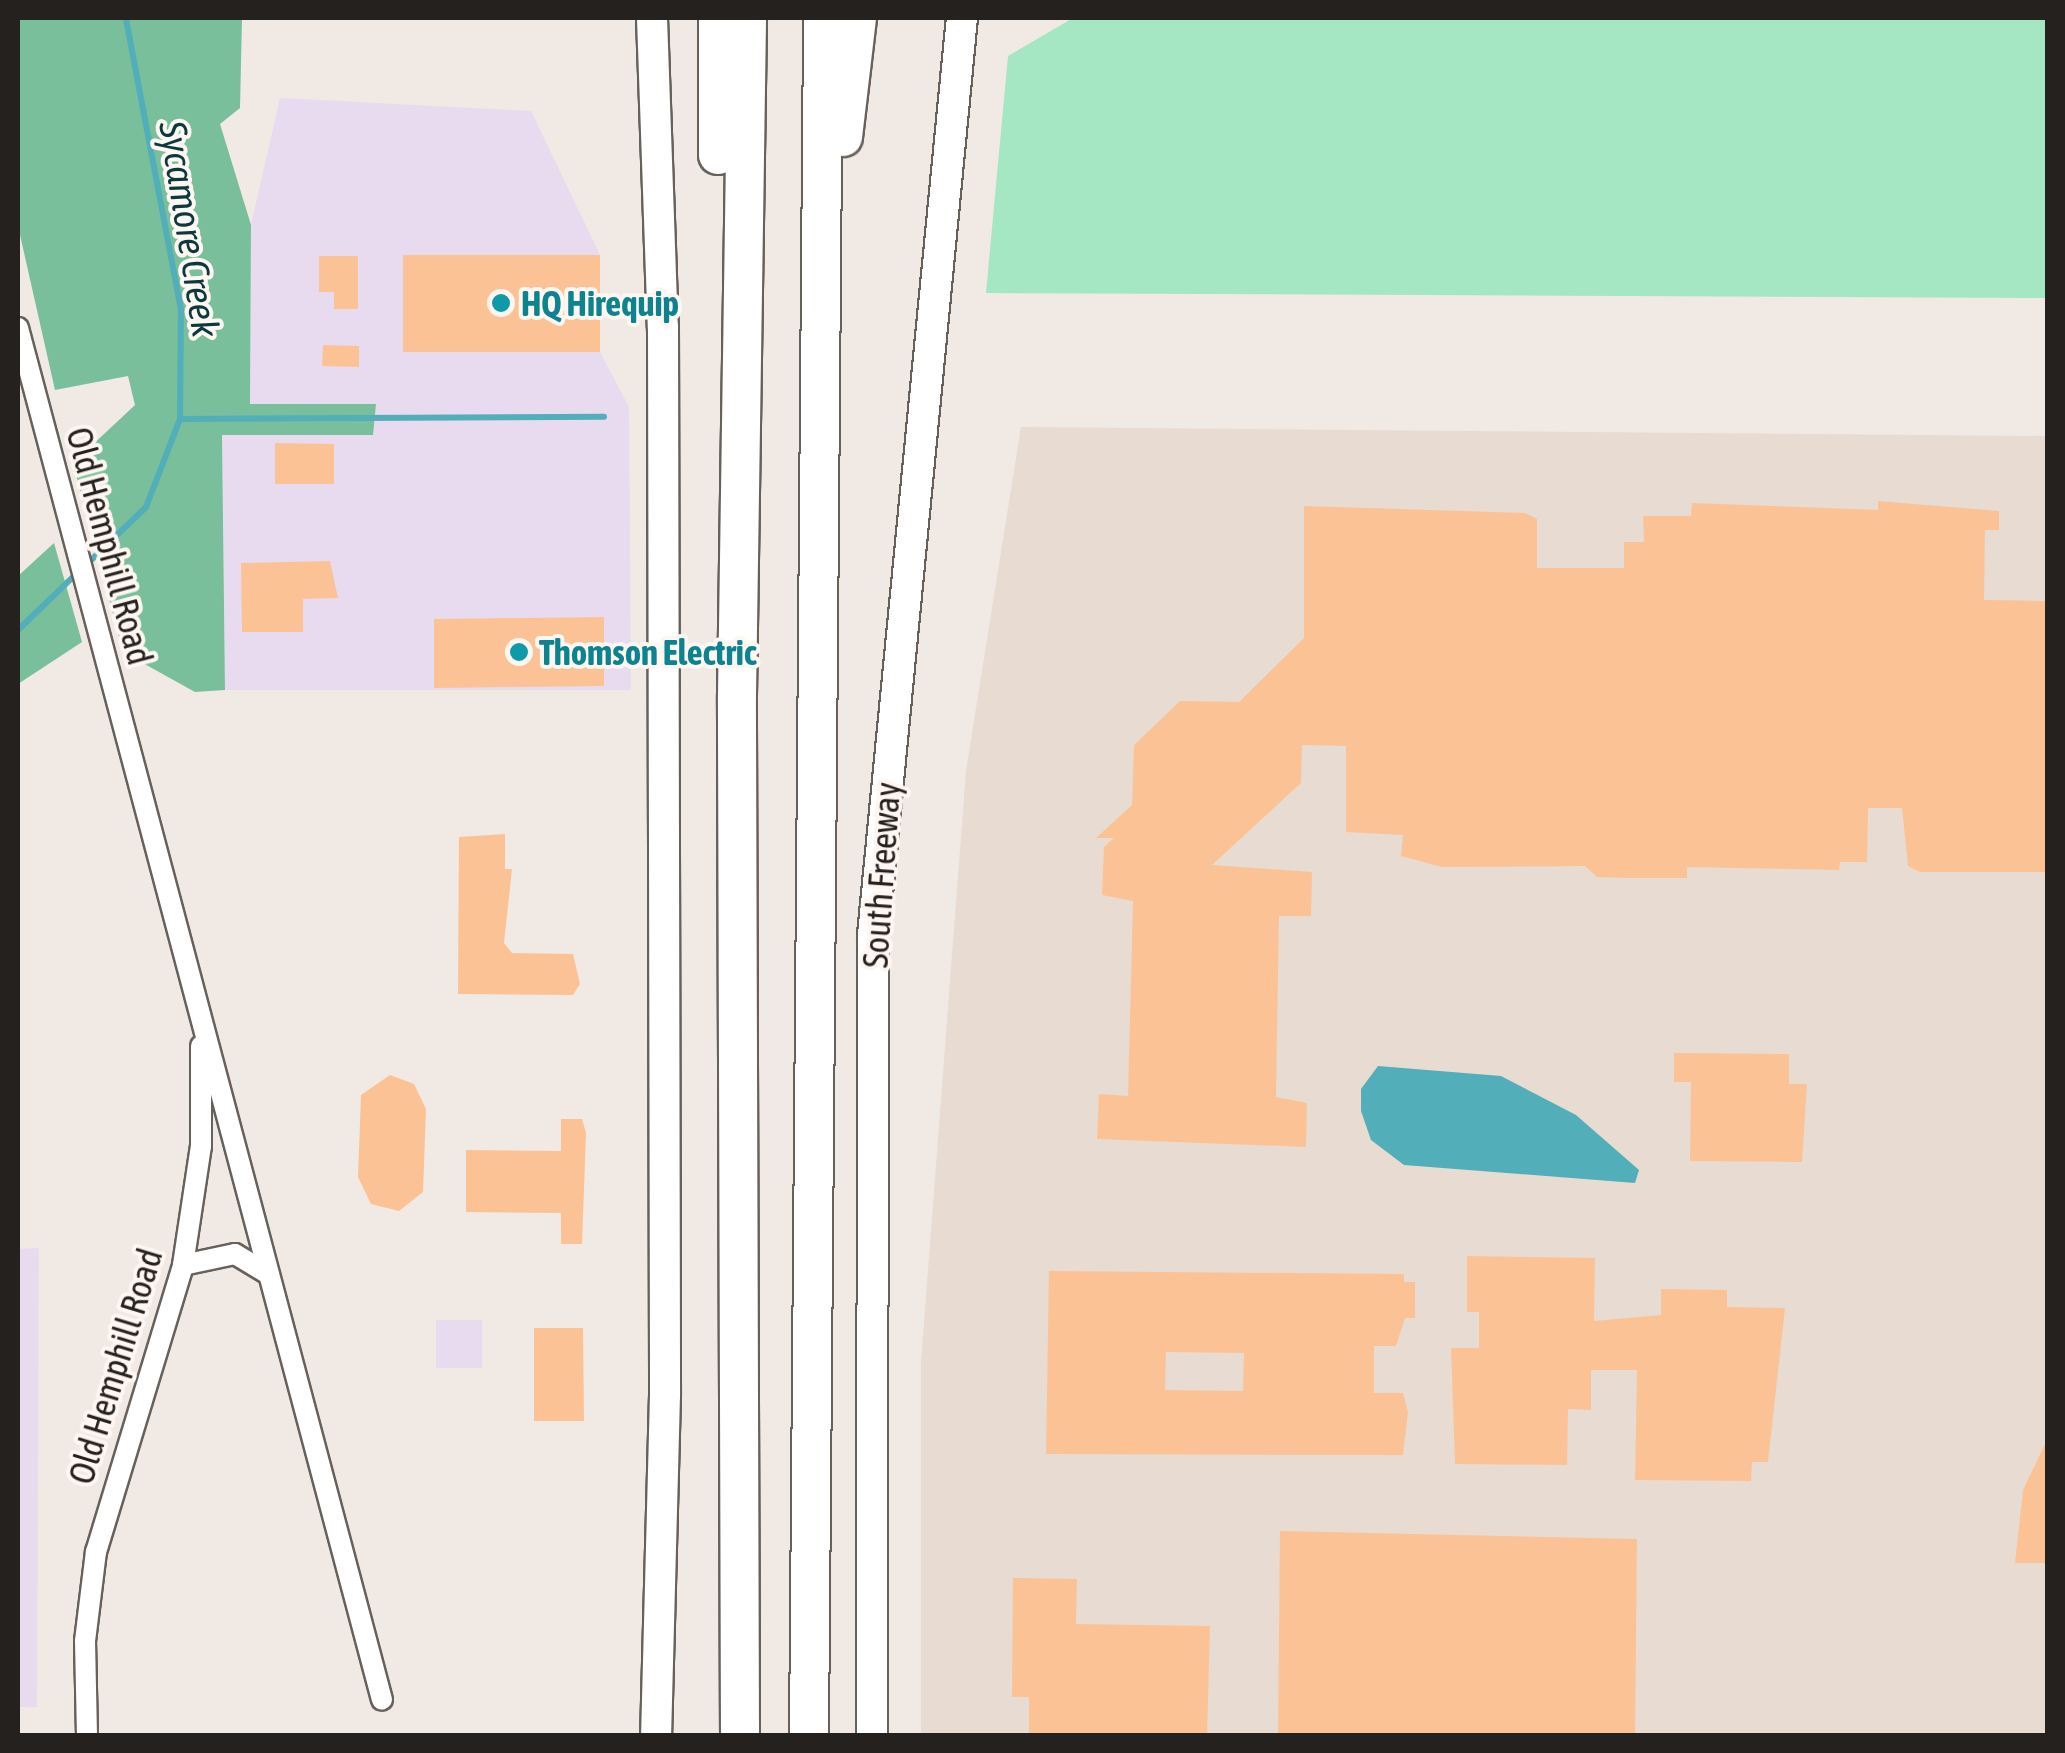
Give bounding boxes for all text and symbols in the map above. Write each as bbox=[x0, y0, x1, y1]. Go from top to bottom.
water label: Sycamore Creek bbox=[149, 118, 229, 340]
place label: HQ Hirequip bbox=[521, 282, 679, 324]
marker: HQ Hirequip bbox=[490, 292, 512, 314]
street label: Old Hemphill Road bbox=[58, 423, 162, 669]
place label: Thomson Electric bbox=[539, 631, 757, 673]
marker: Thomson Electric bbox=[508, 641, 530, 663]
street label: South Freeway bbox=[854, 781, 908, 969]
street label: Old Hemphill Road bbox=[59, 1243, 171, 1489]

